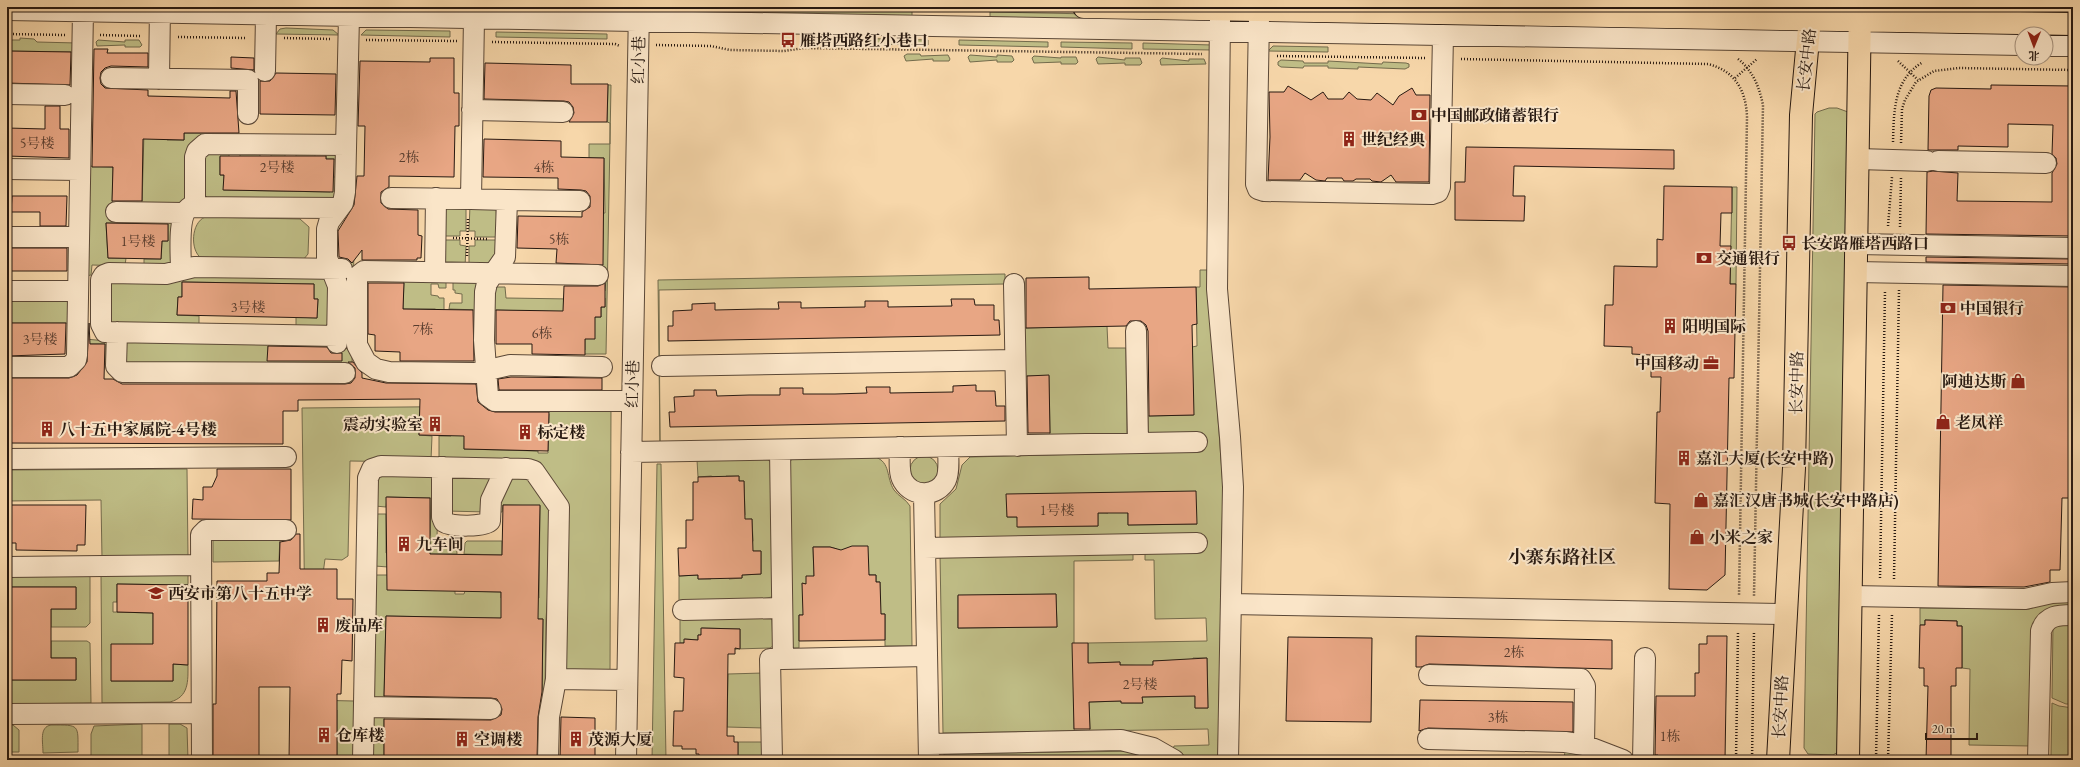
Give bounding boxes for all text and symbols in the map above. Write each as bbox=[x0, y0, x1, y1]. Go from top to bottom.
north arrow bbox=[2014, 26, 2054, 66]
street label: 长安中路 bbox=[1793, 27, 1820, 93]
place label: 雁塔西路红小巷口 bbox=[800, 30, 928, 51]
bus stop icon: 雁塔西路红小巷口 bbox=[779, 31, 797, 49]
street label: 红小巷 bbox=[628, 36, 649, 84]
text: 北 bbox=[2028, 49, 2039, 63]
place label: 中国邮政储蓄银行 bbox=[1431, 105, 1559, 126]
bank icon: 中国邮政储蓄银行 bbox=[1410, 106, 1428, 124]
place label: 世纪经典 bbox=[1361, 129, 1425, 150]
building icon: 世纪经典 bbox=[1340, 130, 1358, 148]
house number: 5号楼 bbox=[20, 134, 54, 152]
house number: 2栋 bbox=[399, 148, 419, 166]
house number: 2号楼 bbox=[260, 158, 294, 176]
house number: 4栋 bbox=[534, 158, 554, 176]
house number: 5栋 bbox=[549, 230, 569, 248]
house number: 1号楼 bbox=[121, 232, 155, 250]
place label: 长安路雁塔西路口 bbox=[1801, 233, 1929, 254]
bus stop icon: 长安路雁塔西路口 bbox=[1780, 234, 1798, 252]
place label: 交通银行 bbox=[1716, 248, 1780, 269]
bank icon: 交通银行 bbox=[1695, 249, 1713, 267]
house number: 3号楼 bbox=[231, 298, 265, 316]
place label: 中国银行 bbox=[1960, 298, 2024, 319]
bank icon: 中国银行 bbox=[1939, 299, 1957, 317]
place label: 阳明国际 bbox=[1682, 316, 1746, 337]
building icon: 阳明国际 bbox=[1661, 317, 1679, 335]
house number: 7栋 bbox=[413, 320, 433, 338]
house number: 6栋 bbox=[532, 324, 552, 342]
house number: 3号楼 bbox=[23, 330, 57, 348]
street label: 长安中路 bbox=[1785, 351, 1808, 415]
place label: 中国移动 bbox=[1635, 353, 1699, 374]
office icon: 中国移动 bbox=[1702, 354, 1720, 372]
street label: 红小巷 bbox=[622, 360, 643, 408]
place label: 阿迪达斯 bbox=[1942, 371, 2007, 392]
shop icon: 阿迪达斯 bbox=[2009, 372, 2027, 390]
place label: 老凤祥 bbox=[1955, 412, 2004, 433]
shop icon: 老凤祥 bbox=[1934, 413, 1952, 431]
place label: 震动实验室 bbox=[343, 414, 423, 435]
building icon: 震动实验室 bbox=[426, 415, 444, 433]
place label: 八十五中家属院-4号楼 bbox=[59, 419, 217, 440]
building icon: 八十五中家属院-4号楼 bbox=[38, 420, 56, 438]
place label: 标定楼 bbox=[537, 422, 585, 443]
building icon: 标定楼 bbox=[516, 423, 534, 441]
place label: 嘉汇大厦(长安中路) bbox=[1696, 448, 1834, 469]
building icon: 嘉汇大厦(长安中路) bbox=[1675, 449, 1693, 467]
place label: 嘉汇汉唐书城(长安中路店) bbox=[1713, 490, 1899, 511]
shop icon: 嘉汇汉唐书城(长安中路店) bbox=[1692, 491, 1710, 509]
house number: 1号楼 bbox=[1040, 501, 1074, 519]
place label: 小米之家 bbox=[1709, 527, 1773, 548]
shop icon: 小米之家 bbox=[1688, 528, 1706, 546]
place label: 九车间 bbox=[416, 534, 464, 555]
building icon: 九车间 bbox=[395, 535, 413, 553]
district label: 小寨东路社区 bbox=[1508, 545, 1616, 568]
place label: 西安市第八十五中学 bbox=[168, 583, 312, 604]
school or university icon: 西安市第八十五中学 bbox=[147, 584, 165, 602]
place label: 废品库 bbox=[335, 615, 383, 636]
building icon: 废品库 bbox=[314, 616, 332, 634]
house number: 2栋 bbox=[1504, 643, 1524, 661]
house number: 2号楼 bbox=[1123, 675, 1157, 693]
street label: 长安中路 bbox=[1768, 675, 1793, 740]
house number: 3栋 bbox=[1488, 708, 1508, 726]
scale bar bbox=[1926, 715, 1977, 741]
text: 20 m bbox=[1932, 721, 1956, 737]
place label: 仓库楼 bbox=[336, 725, 384, 746]
building icon: 仓库楼 bbox=[315, 726, 333, 744]
house number: 1栋 bbox=[1660, 727, 1680, 745]
place label: 空调楼 bbox=[474, 729, 522, 750]
place label: 茂源大厦 bbox=[588, 729, 652, 750]
building icon: 空调楼 bbox=[453, 730, 471, 748]
building icon: 茂源大厦 bbox=[567, 730, 585, 748]

